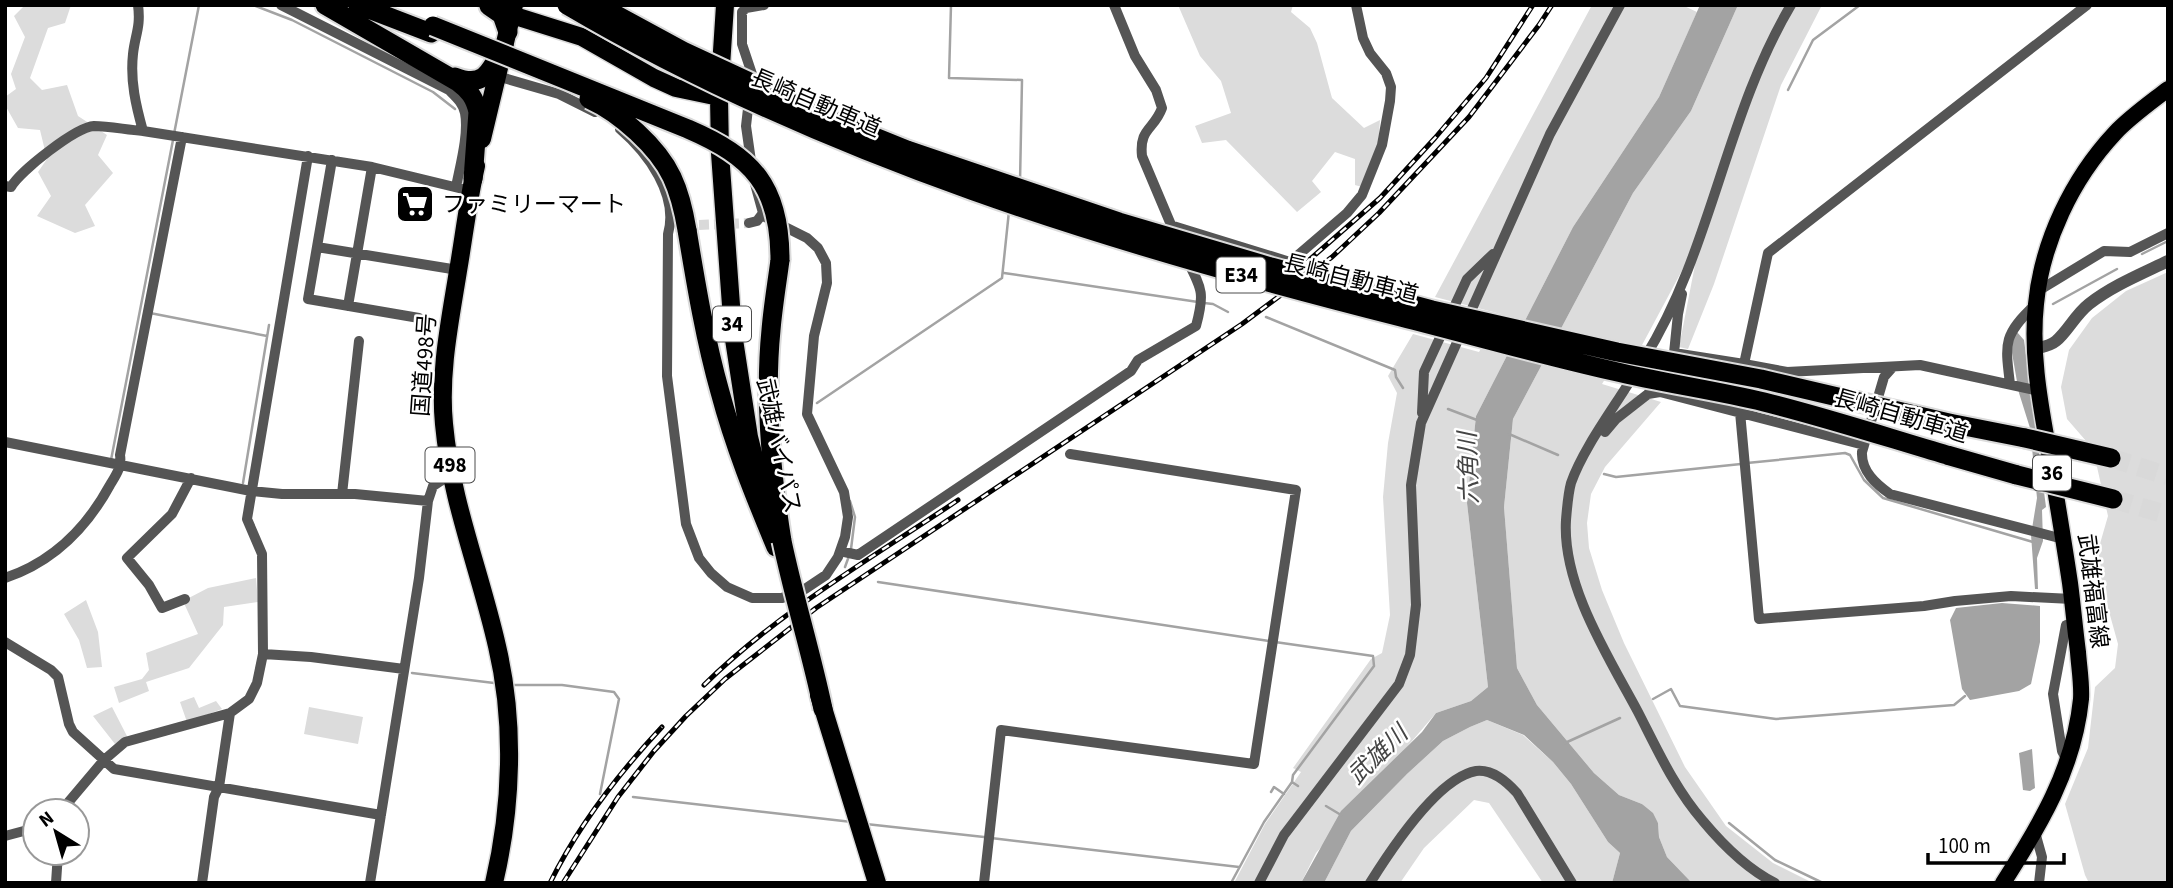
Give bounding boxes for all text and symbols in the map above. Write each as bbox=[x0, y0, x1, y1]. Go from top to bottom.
street label: 長崎自動車道 bbox=[746, 61, 886, 145]
supermarket icon: ファミリーマート bbox=[394, 183, 436, 225]
place label: ファミリーマート bbox=[442, 188, 626, 221]
street label: 長崎自動車道 bbox=[1280, 246, 1422, 312]
road number: E34 bbox=[1216, 258, 1266, 292]
road number: 34 bbox=[713, 306, 751, 342]
street label: 国道498号 bbox=[404, 312, 444, 418]
street label: 武雄バイパス bbox=[749, 375, 809, 517]
street label: 長崎自動車道 bbox=[1830, 381, 1972, 451]
water label: 六角川 bbox=[1450, 428, 1488, 505]
road number: 498 bbox=[426, 448, 475, 482]
road number: 36 bbox=[2033, 456, 2071, 490]
street label: 武雄福富線 bbox=[2070, 532, 2116, 650]
water label: 武雄川 bbox=[1340, 715, 1418, 793]
north arrow bbox=[21, 797, 91, 867]
text: N bbox=[33, 805, 60, 834]
scale bar bbox=[1928, 822, 2064, 866]
text: 100 m bbox=[1938, 831, 1991, 861]

